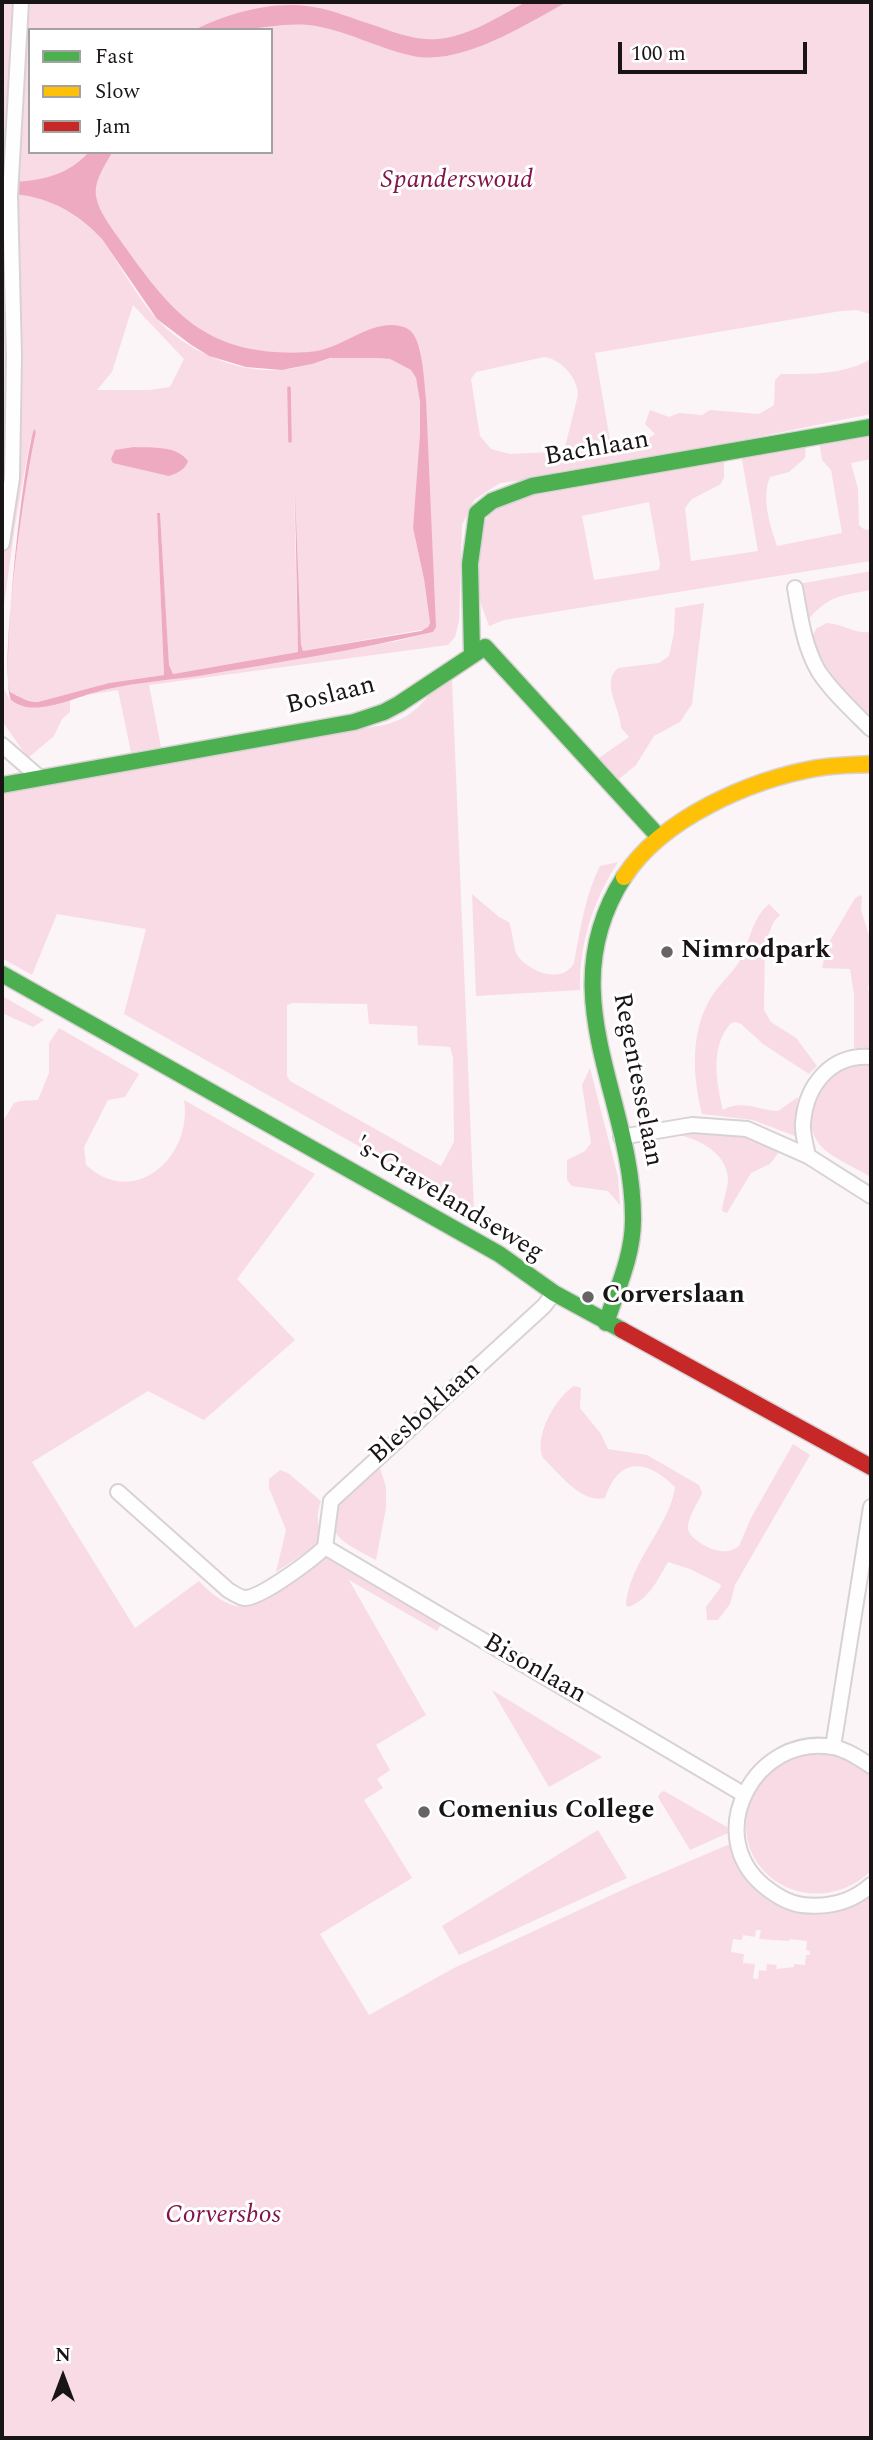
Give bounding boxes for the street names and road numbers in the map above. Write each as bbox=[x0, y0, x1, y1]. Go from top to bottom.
street label: Bachlaan bbox=[542, 425, 652, 475]
street label: Boslaan bbox=[283, 671, 379, 723]
street label: Regentesselaan bbox=[604, 991, 668, 1169]
street label: 's-Gravelandseweg bbox=[347, 1132, 549, 1270]
street label: Blesboklaan bbox=[364, 1356, 488, 1472]
street label: Bisonlaan bbox=[477, 1628, 591, 1712]

